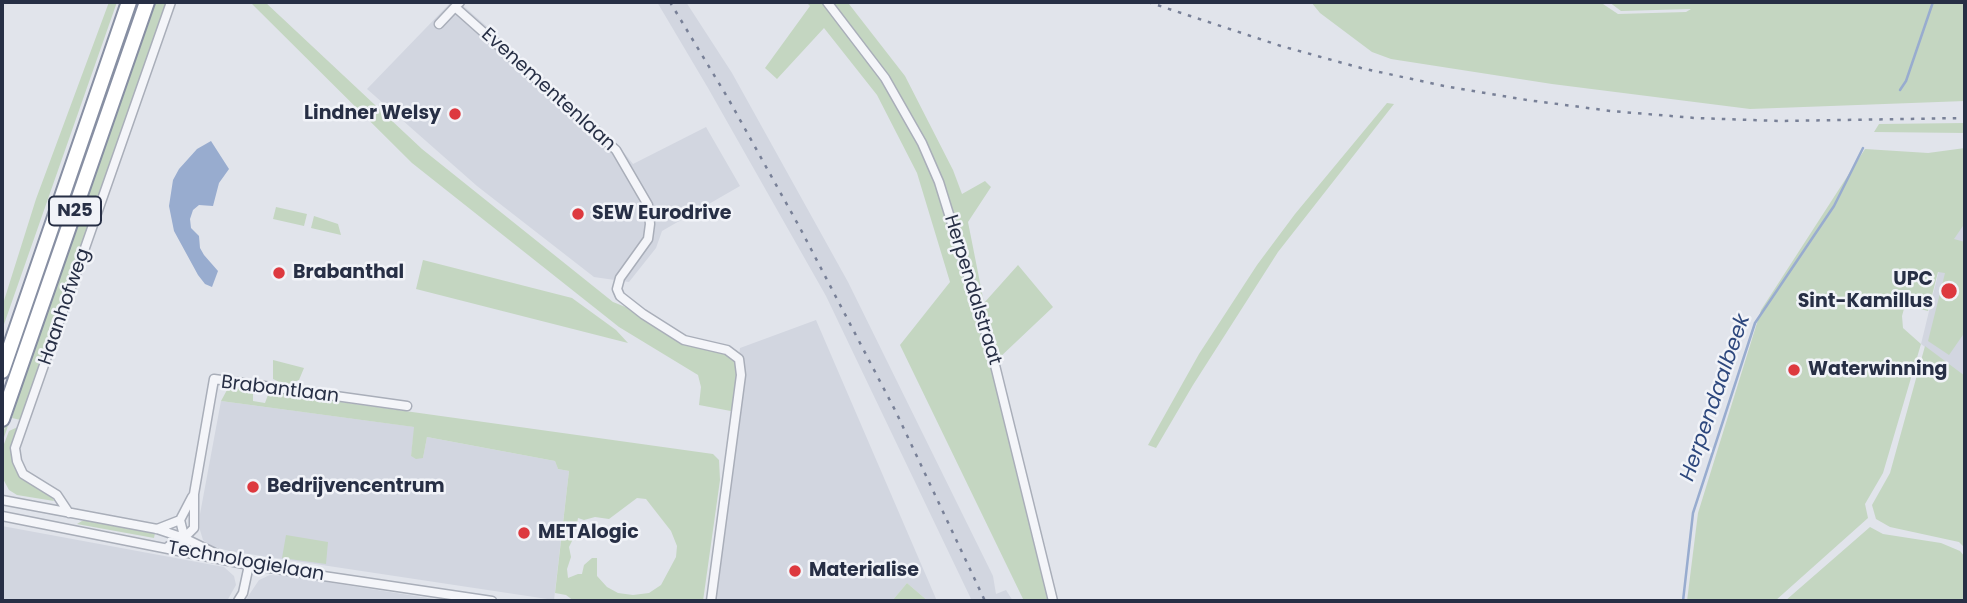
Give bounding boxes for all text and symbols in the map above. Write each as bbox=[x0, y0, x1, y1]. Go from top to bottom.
street label: Evenementenlaan bbox=[476, 24, 620, 156]
place label: Lindner Welsy bbox=[304, 103, 441, 125]
marker: Lindner Welsy bbox=[447, 106, 463, 122]
road number: N25 bbox=[49, 196, 101, 226]
place label: SEW Eurodrive bbox=[592, 203, 732, 225]
marker: SEW Eurodrive bbox=[570, 206, 586, 222]
street label: Herpendalstraat bbox=[938, 212, 1006, 368]
street label: Haanhofweg bbox=[34, 246, 96, 368]
place label: Brabanthal bbox=[293, 262, 404, 284]
marker: Brabanthal bbox=[271, 265, 287, 281]
place label: UPC Sint-Kamillus bbox=[1798, 269, 1933, 313]
marker: UPC Sint-Kamillus bbox=[1939, 281, 1959, 301]
water label: Herpendaalbeek bbox=[1676, 311, 1756, 485]
place label: Waterwinning bbox=[1808, 359, 1947, 381]
marker: Waterwinning bbox=[1786, 362, 1802, 378]
street label: Brabantlaan bbox=[220, 371, 340, 409]
place label: Bedrijvencentrum bbox=[267, 476, 445, 498]
marker: Bedrijvencentrum bbox=[245, 479, 261, 495]
place label: METAlogic bbox=[538, 522, 639, 544]
marker: METAlogic bbox=[516, 525, 532, 541]
street label: Technologielaan bbox=[166, 537, 326, 587]
place label: Materialise bbox=[809, 560, 919, 582]
marker: Materialise bbox=[787, 563, 803, 579]

